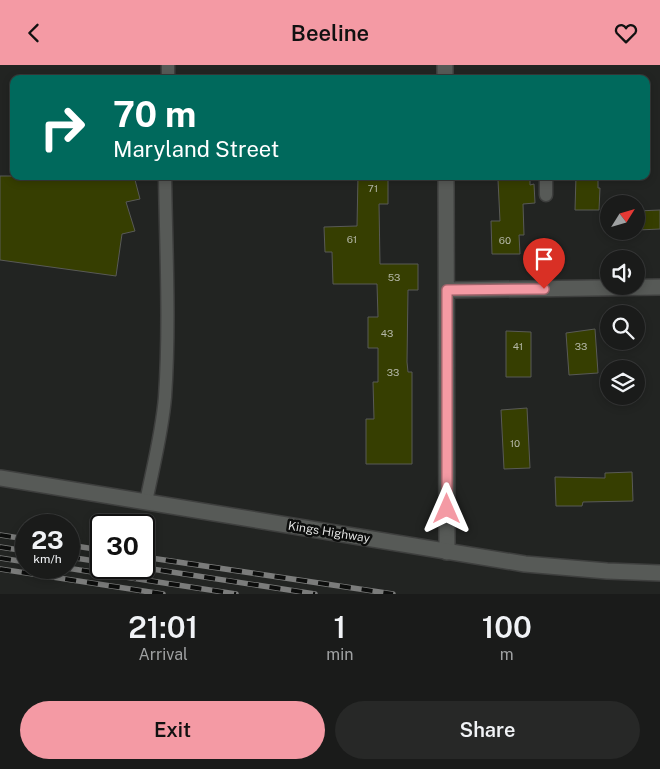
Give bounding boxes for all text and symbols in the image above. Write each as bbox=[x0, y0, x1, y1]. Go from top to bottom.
icon: back bbox=[20, 19, 48, 47]
icon: heart bbox=[612, 19, 640, 47]
text: Beeline bbox=[291, 20, 369, 46]
text: 70 m bbox=[113, 94, 196, 135]
icon: right bbox=[30, 95, 95, 160]
text: Maryland Street bbox=[113, 136, 279, 162]
house number: 71 bbox=[368, 182, 378, 194]
north arrow bbox=[600, 195, 645, 240]
map controls bbox=[600, 195, 645, 405]
house number: 61 bbox=[347, 233, 357, 245]
house number: 60 bbox=[499, 234, 511, 246]
pin bbox=[523, 238, 565, 289]
icon: arrive bbox=[530, 245, 558, 273]
button: sound bbox=[600, 250, 645, 295]
house number: 53 bbox=[388, 271, 400, 283]
button: search bbox=[600, 305, 645, 350]
house number: 43 bbox=[381, 327, 393, 339]
house number: 41 bbox=[513, 340, 523, 352]
house number: 33 bbox=[575, 340, 587, 352]
button: layers bbox=[600, 360, 645, 405]
house number: 33 bbox=[387, 366, 399, 378]
house number: 10 bbox=[510, 437, 520, 449]
position arrow bbox=[420, 482, 472, 534]
speed limit sign: 30 bbox=[90, 514, 155, 579]
street label: Kings Highway bbox=[287, 519, 372, 545]
text: 23 bbox=[31, 525, 64, 555]
text: km/h bbox=[33, 552, 62, 566]
text: 21:01 bbox=[128, 609, 198, 645]
text: 1 bbox=[334, 609, 346, 645]
text: 100 bbox=[482, 609, 532, 645]
text: Arrival bbox=[138, 645, 188, 664]
text: min bbox=[326, 645, 353, 664]
text: m bbox=[500, 645, 514, 664]
button: Exit bbox=[20, 701, 325, 759]
button: Share bbox=[335, 701, 640, 759]

